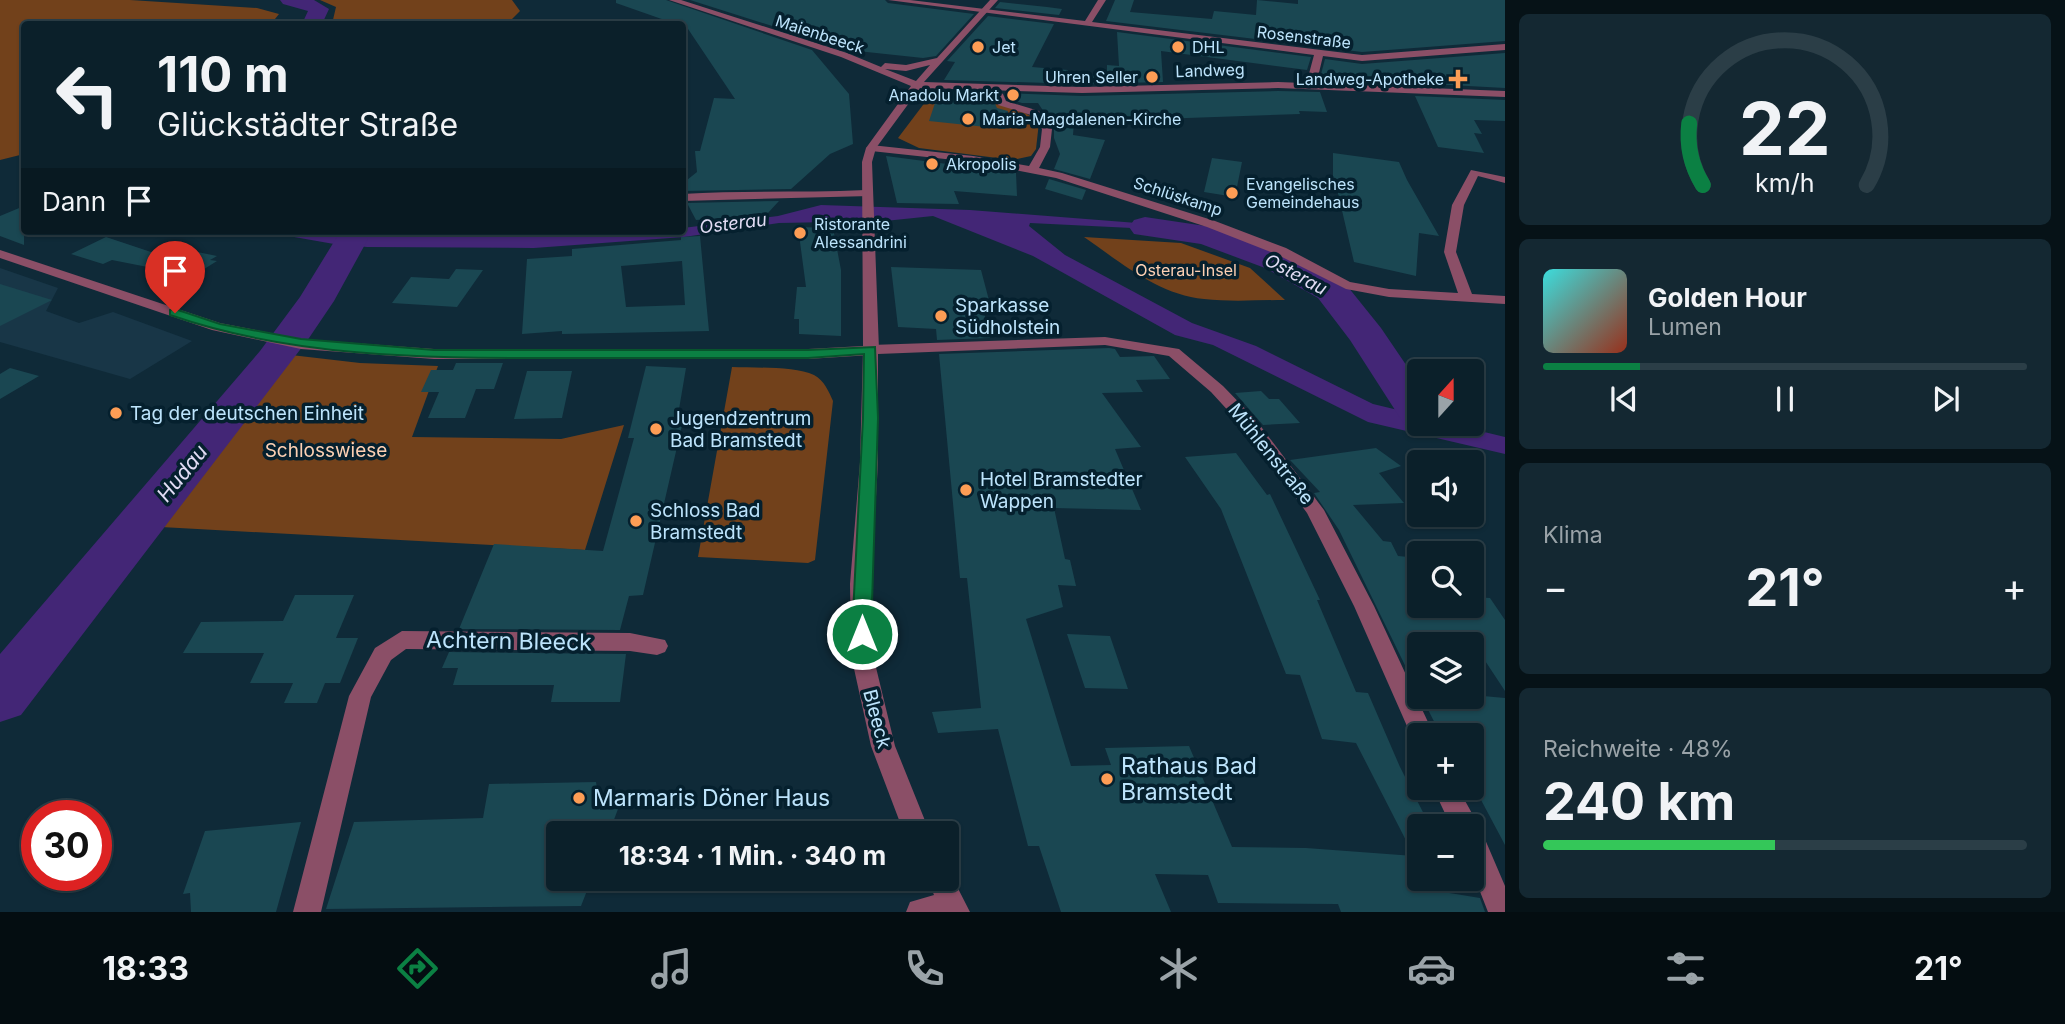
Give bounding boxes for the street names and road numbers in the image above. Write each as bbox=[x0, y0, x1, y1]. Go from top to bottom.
street label: Maienbeeck bbox=[773, 10, 867, 58]
street label: Rosenstraße bbox=[1256, 21, 1352, 53]
street label: Landweg bbox=[1175, 59, 1245, 81]
street label: Schlüskamp bbox=[1131, 172, 1225, 220]
street label: Mühlenstraße bbox=[1223, 399, 1319, 509]
street label: Achtern Bleeck bbox=[426, 626, 592, 656]
street label: Bleeck bbox=[858, 687, 896, 752]

